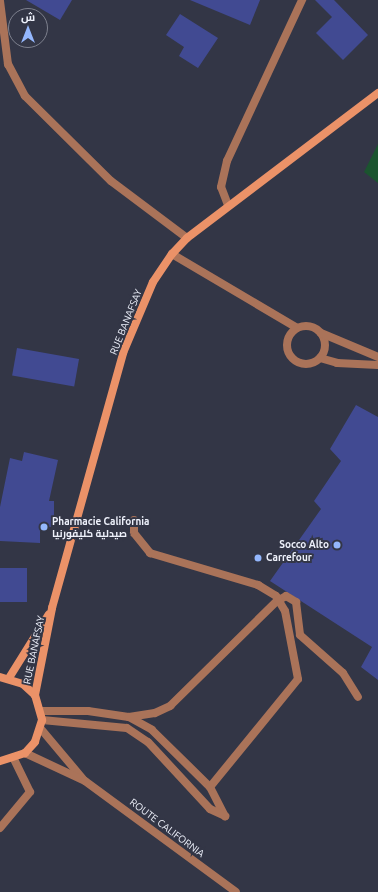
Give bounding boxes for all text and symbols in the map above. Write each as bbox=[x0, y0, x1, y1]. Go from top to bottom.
north arrow bbox=[8, 8, 48, 48]
text: ش bbox=[21, 11, 35, 23]
street label: RUE BANAFSAY bbox=[107, 288, 145, 356]
place label: Pharmacie California صيدلية كليفورنيا bbox=[52, 515, 150, 538]
marker: Pharmacie California صيدلية كليفورنيا bbox=[39, 522, 49, 532]
place label: Socco Alto bbox=[279, 539, 329, 551]
marker: Socco Alto bbox=[332, 540, 342, 550]
place label: Carrefour bbox=[266, 552, 312, 564]
marker: Carrefour bbox=[253, 553, 263, 563]
street label: RUE BANAFSAY bbox=[21, 615, 47, 685]
street label: ROUTE CALIFORNIA bbox=[127, 796, 207, 860]

